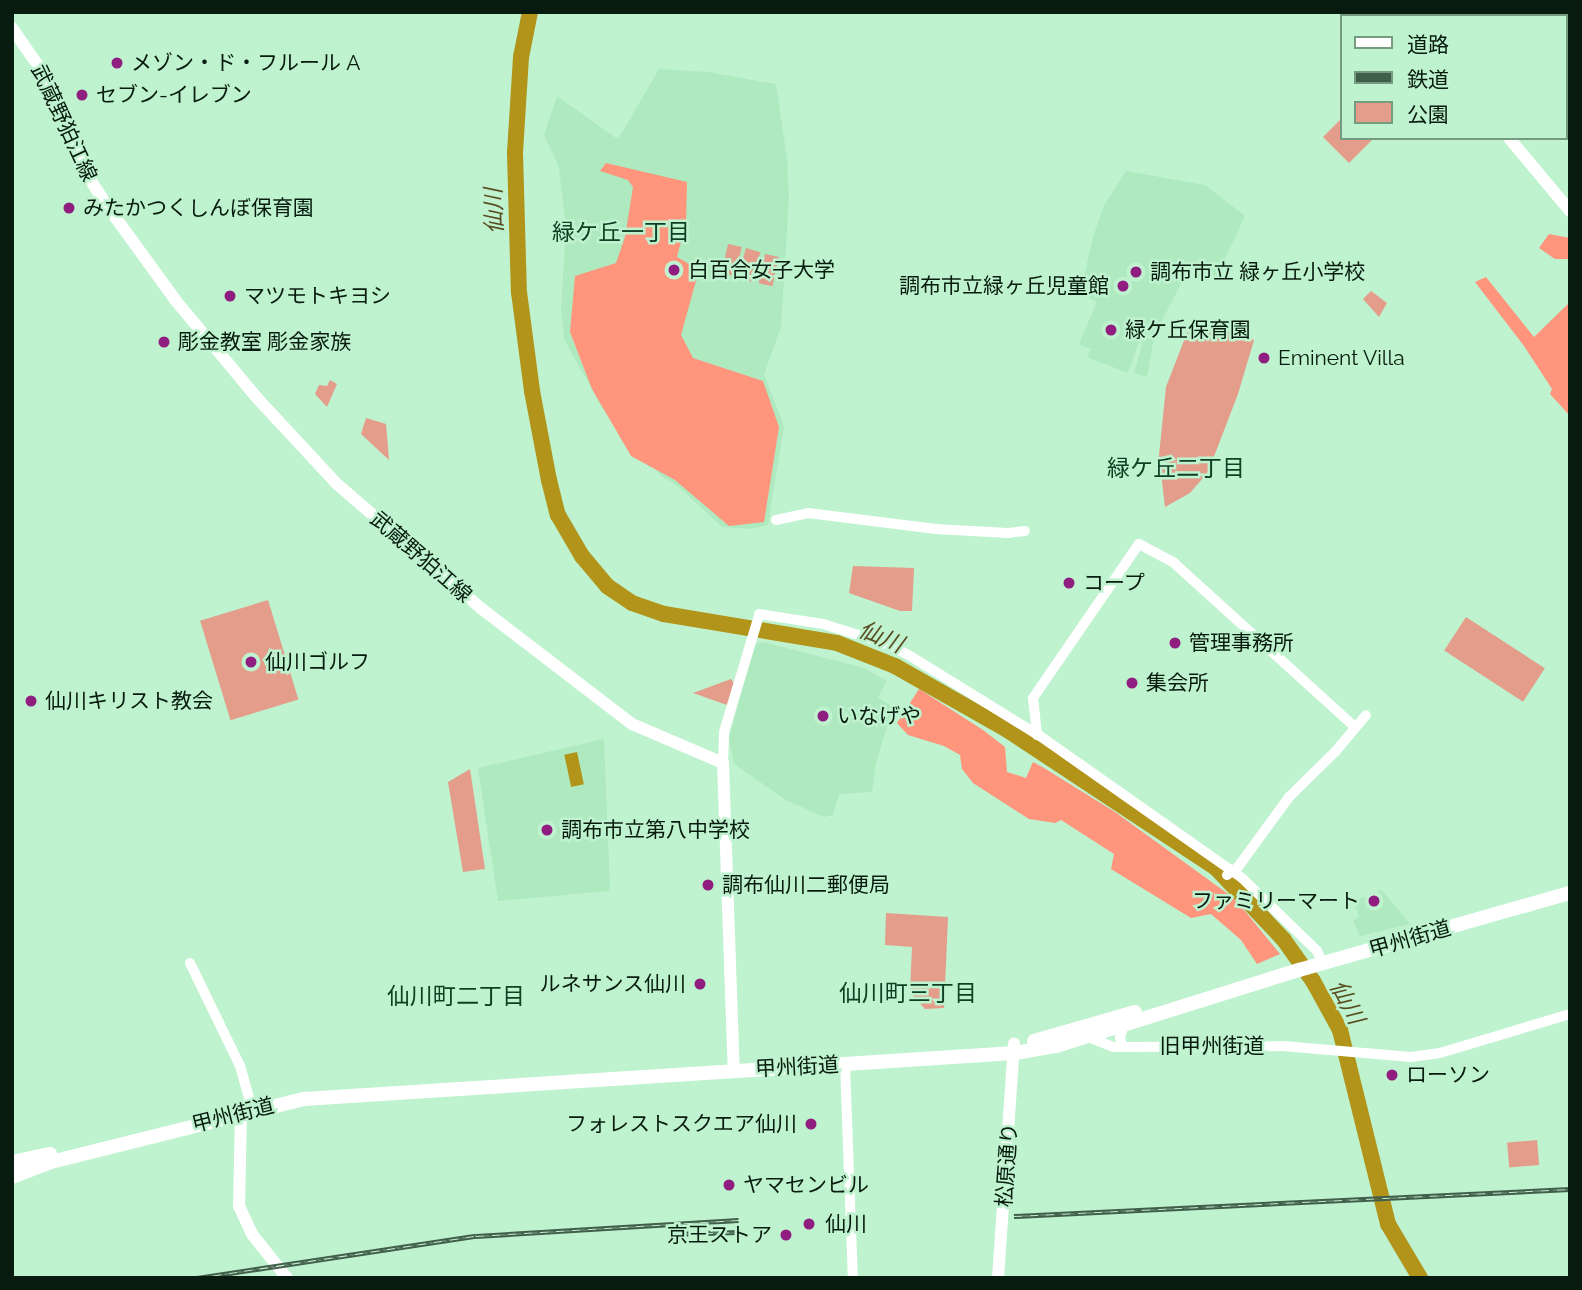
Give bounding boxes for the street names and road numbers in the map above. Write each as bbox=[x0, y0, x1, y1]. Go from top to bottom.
street label: 武蔵野狛江線 bbox=[26, 61, 102, 185]
street label: 武蔵野狛江線 bbox=[365, 506, 477, 608]
street label: 甲州街道 bbox=[1366, 915, 1454, 963]
street label: 旧甲州街道 bbox=[1160, 1033, 1264, 1059]
street label: 甲州街道 bbox=[754, 1052, 840, 1082]
street label: 甲州街道 bbox=[189, 1093, 277, 1137]
street label: 松原通り bbox=[992, 1122, 1022, 1208]

